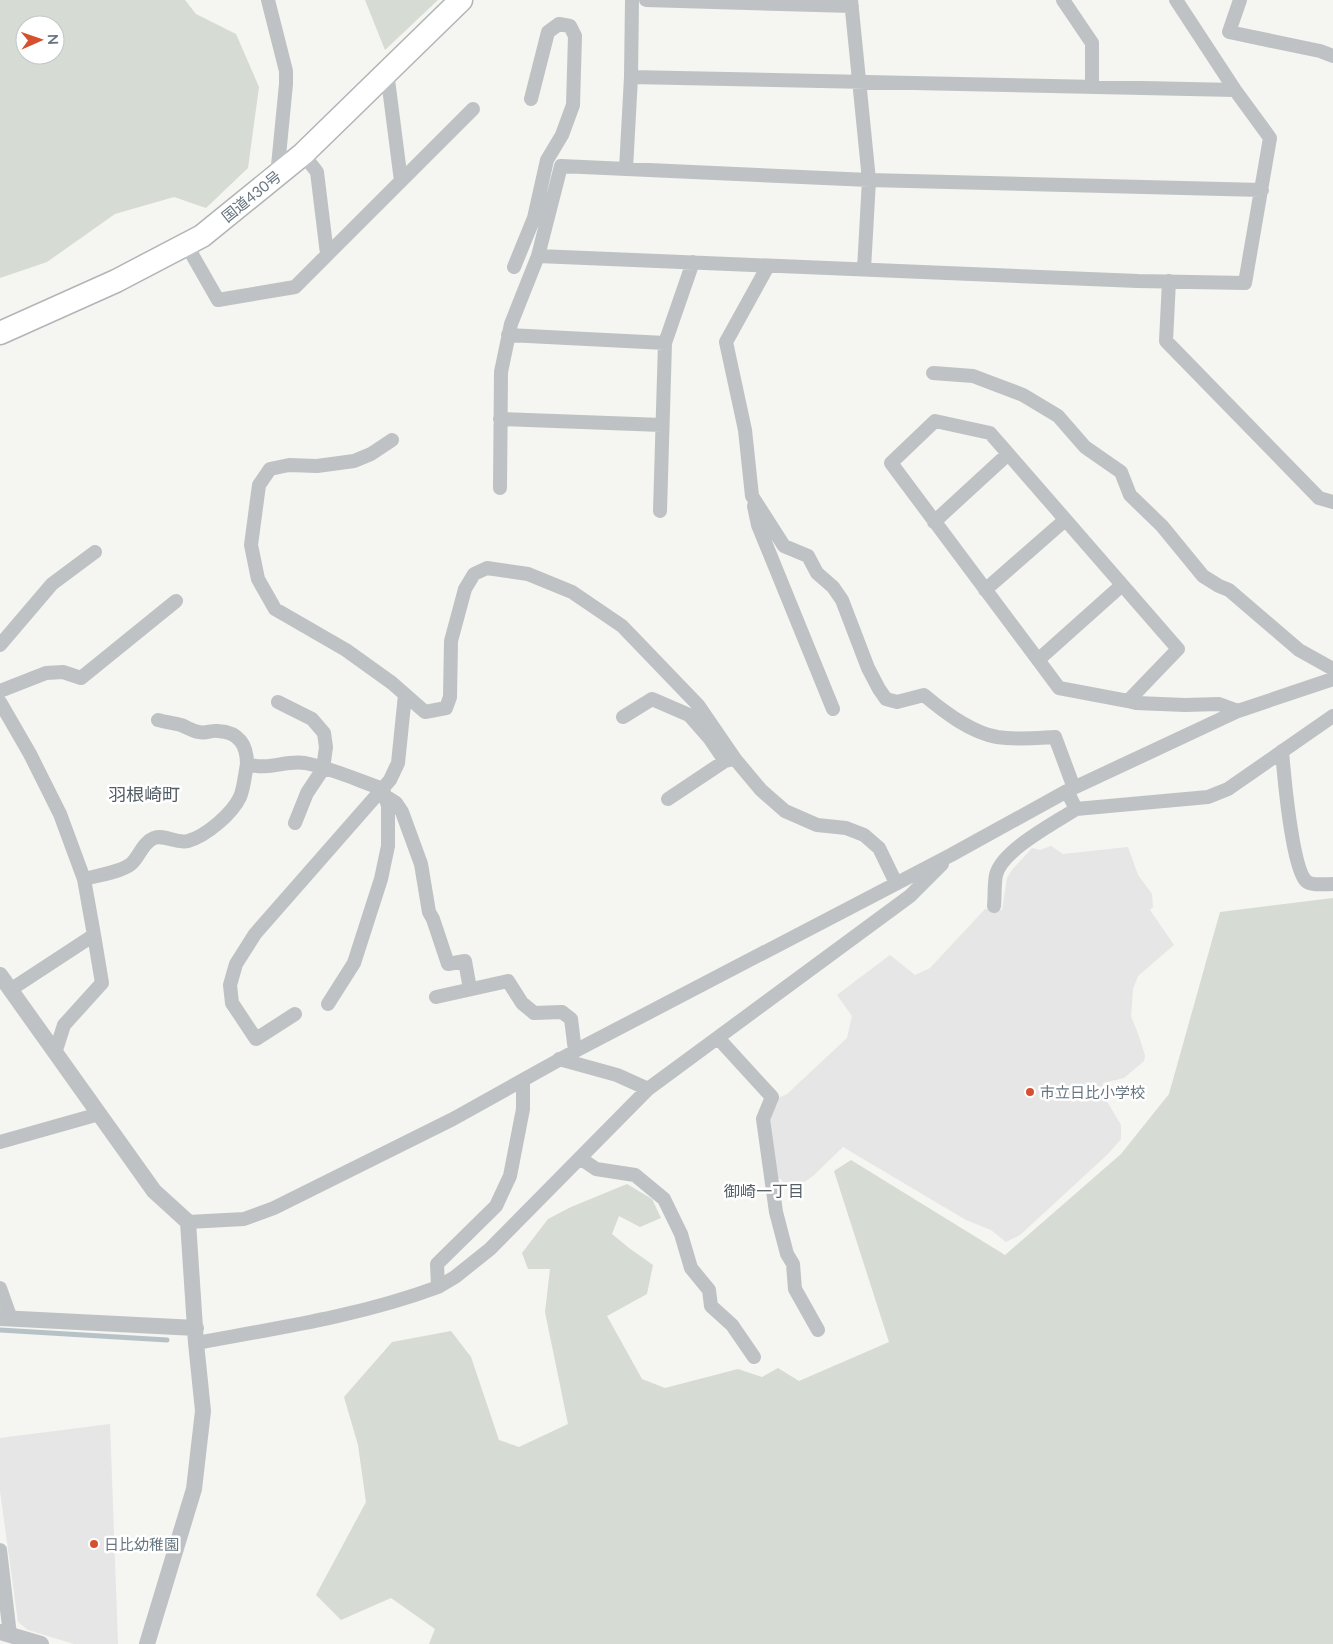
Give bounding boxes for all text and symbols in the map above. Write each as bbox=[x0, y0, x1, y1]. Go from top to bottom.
north arrow bbox=[15, 15, 65, 65]
text: N bbox=[45, 34, 62, 45]
street label: 国道430号 bbox=[218, 167, 284, 225]
district label: 羽根崎町 bbox=[108, 783, 180, 805]
place label: 市立日比小学校 bbox=[1040, 1083, 1145, 1101]
marker: 市立日比小学校 bbox=[1024, 1086, 1036, 1098]
district label: 御崎一丁目 bbox=[724, 1181, 804, 1200]
place label: 日比幼稚園 bbox=[104, 1535, 179, 1553]
marker: 日比幼稚園 bbox=[88, 1538, 100, 1550]

